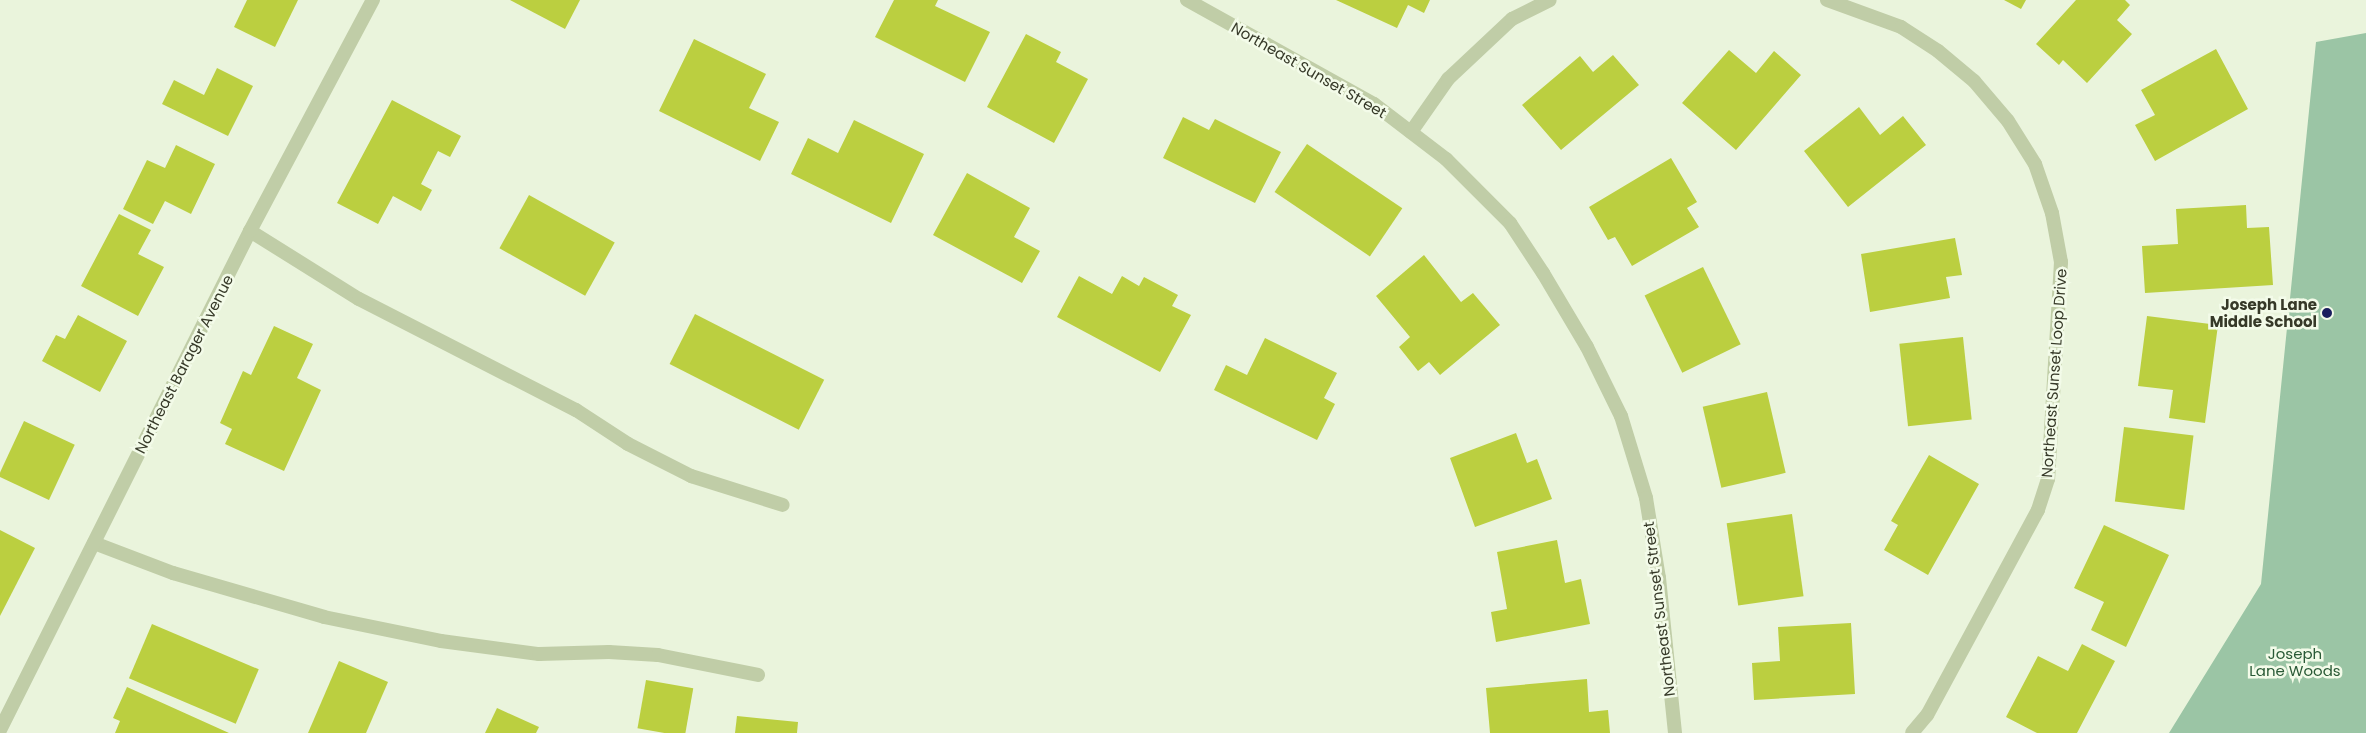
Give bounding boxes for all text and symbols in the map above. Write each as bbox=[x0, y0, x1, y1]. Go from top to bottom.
street label: Northeast Sunset Street bbox=[1228, 18, 1390, 122]
street label: Northeast Sunset Loop Drive bbox=[2038, 268, 2070, 478]
street label: Northeast Barager Avenue bbox=[131, 272, 237, 456]
place label: Joseph Lane Middle School bbox=[2210, 295, 2317, 330]
marker: Joseph Lane Middle School bbox=[2321, 307, 2333, 319]
street label: Northeast Sunset Street bbox=[1639, 521, 1679, 697]
park label: Joseph Lane Woods bbox=[2249, 644, 2341, 679]

